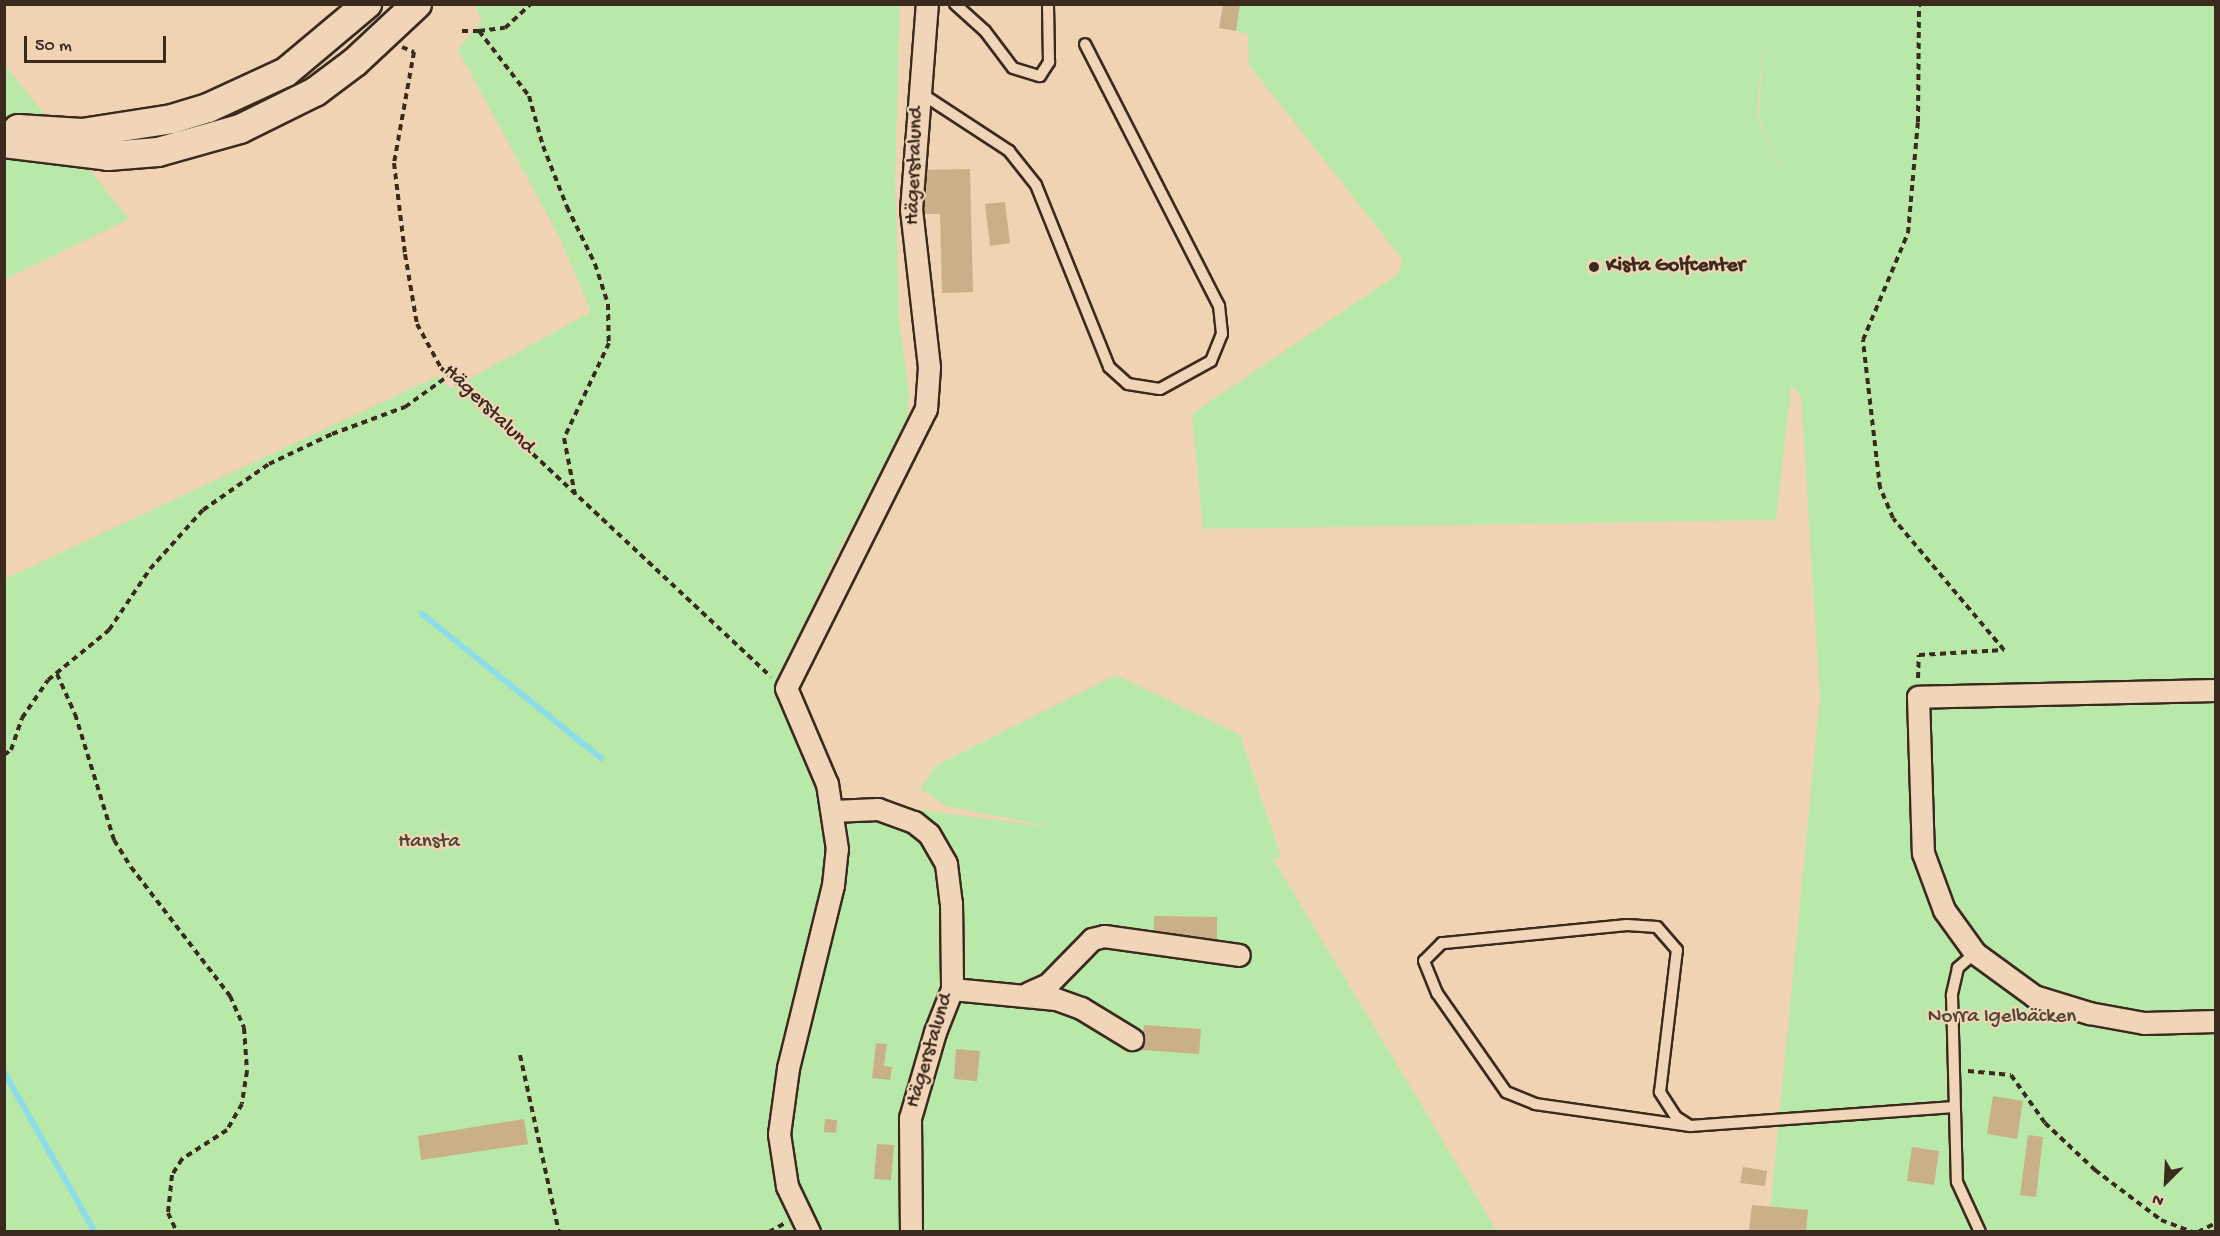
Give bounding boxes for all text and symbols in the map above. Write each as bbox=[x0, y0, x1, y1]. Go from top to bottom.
scale bar bbox=[27, 24, 170, 62]
text: 50 m bbox=[35, 36, 72, 57]
street label: Hägerstalund bbox=[901, 106, 931, 226]
place label: Kista Golfcenter bbox=[1606, 254, 1745, 280]
marker: Kista Golfcenter bbox=[1587, 260, 1601, 274]
street label: Hägerstalund bbox=[437, 360, 539, 460]
park label: Hansta bbox=[398, 830, 460, 856]
street label: Hägerstalund bbox=[902, 991, 960, 1111]
park label: Norra Igelbäcken bbox=[1928, 1005, 2076, 1031]
north arrow bbox=[2136, 1152, 2196, 1212]
text: N bbox=[2150, 1188, 2167, 1210]

